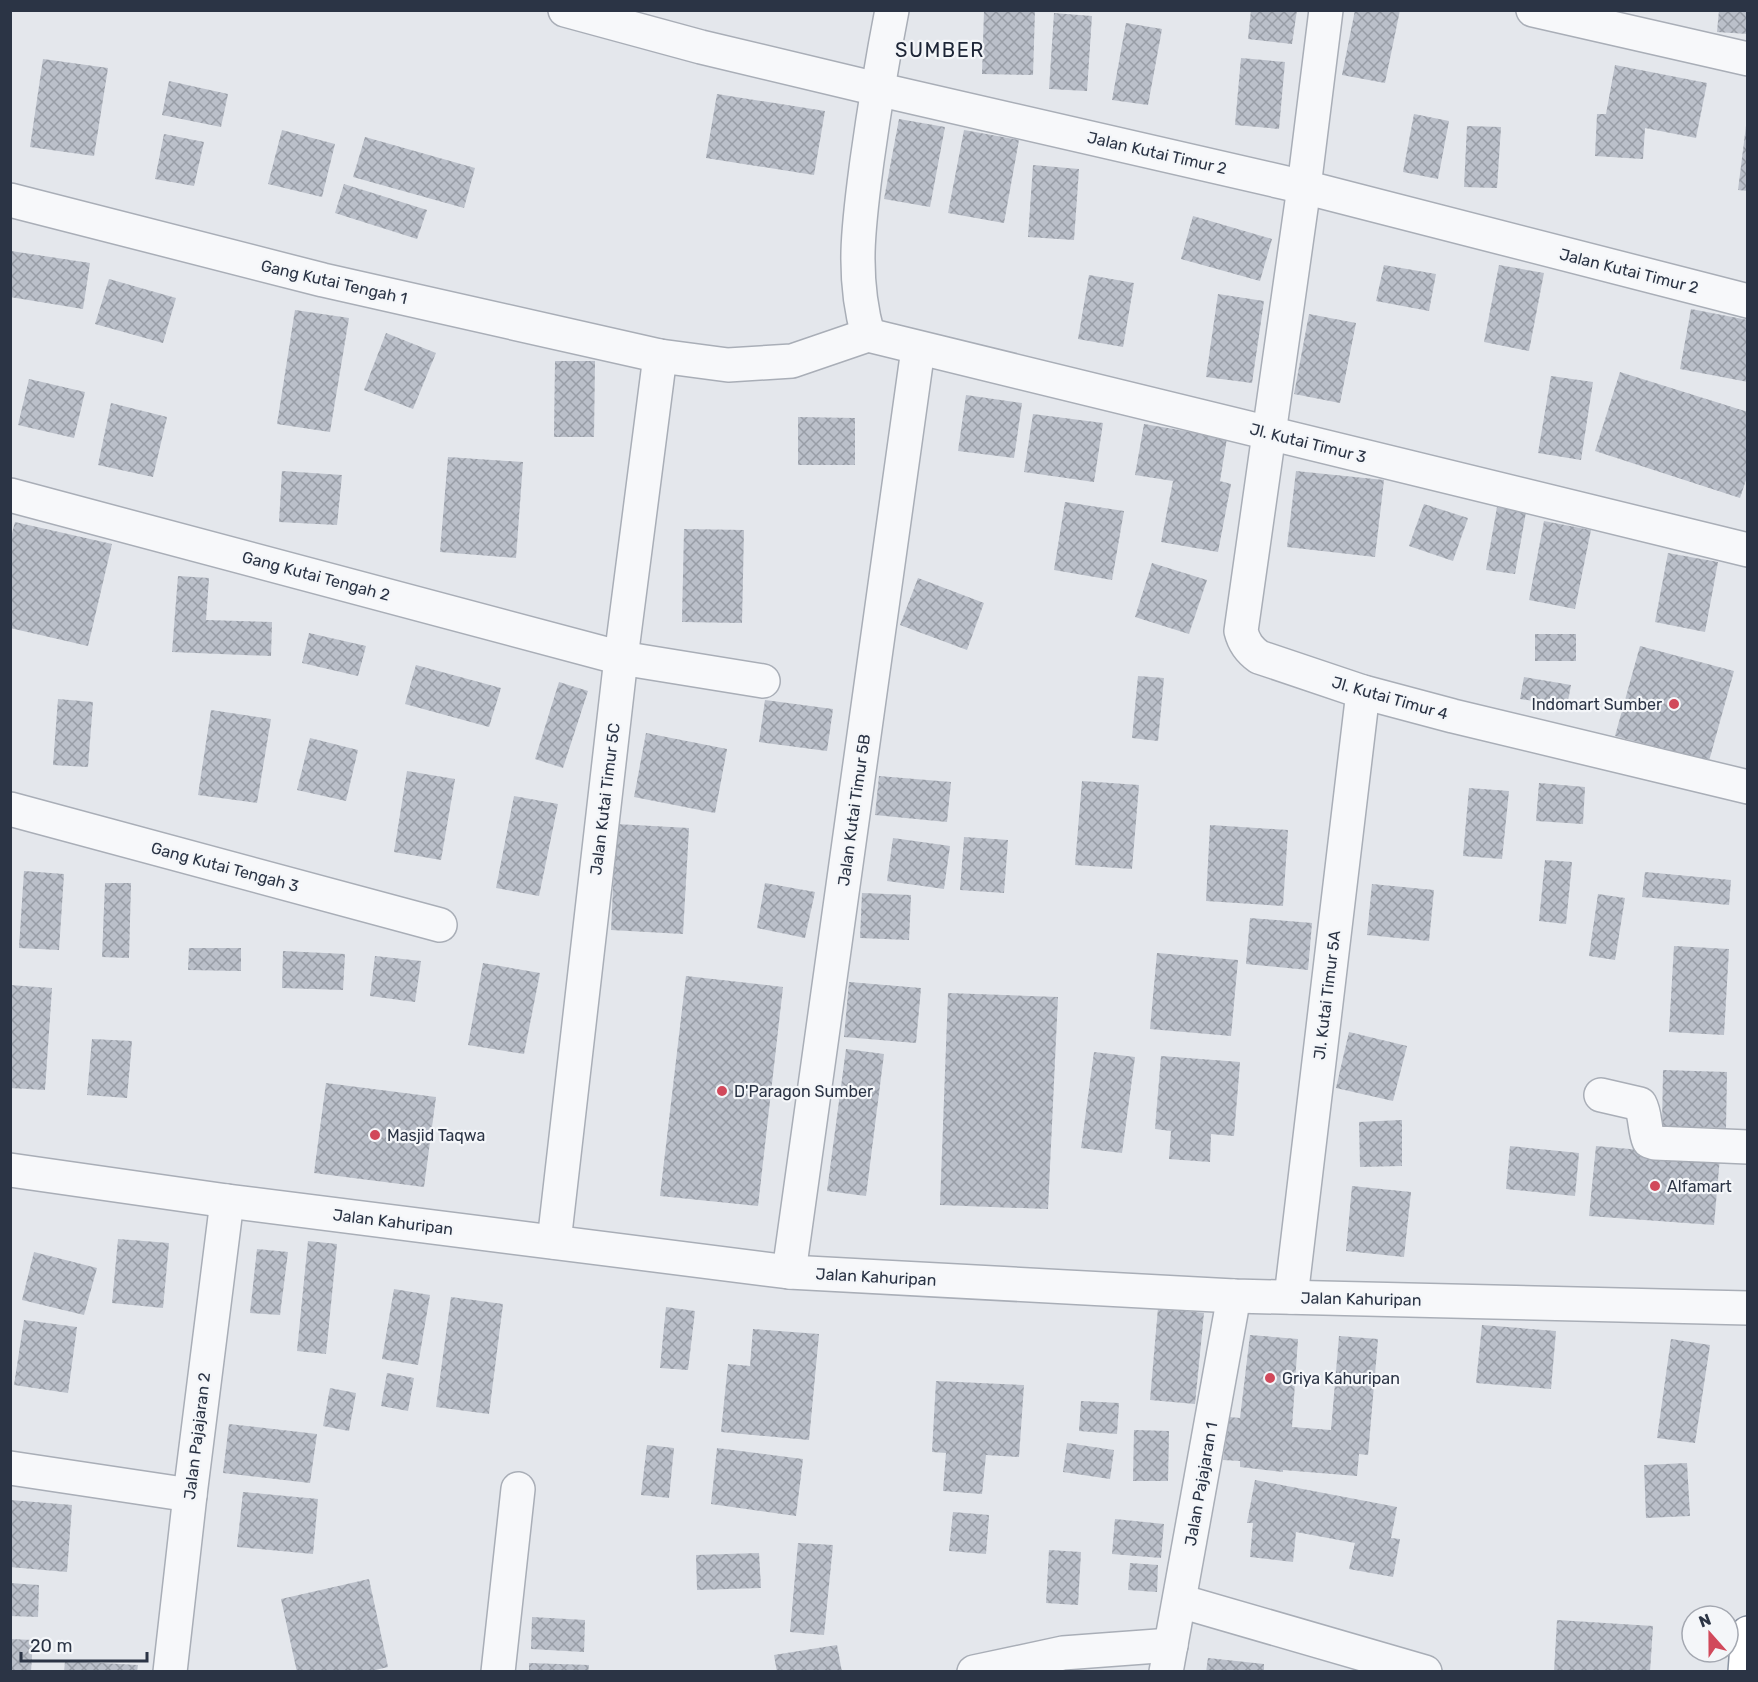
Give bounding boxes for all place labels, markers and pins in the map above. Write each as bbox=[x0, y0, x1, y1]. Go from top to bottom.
place label: Indomart Sumber bbox=[1532, 695, 1662, 714]
marker: Indomart Sumber bbox=[1667, 697, 1681, 711]
place label: D'Paragon Sumber bbox=[734, 1082, 873, 1101]
marker: D'Paragon Sumber bbox=[715, 1084, 729, 1098]
place label: Masjid Taqwa bbox=[387, 1126, 485, 1145]
marker: Masjid Taqwa bbox=[368, 1128, 382, 1142]
place label: Alfamart bbox=[1667, 1177, 1732, 1196]
marker: Alfamart bbox=[1648, 1179, 1662, 1193]
place label: Griya Kahuripan bbox=[1282, 1369, 1400, 1388]
marker: Griya Kahuripan bbox=[1263, 1371, 1277, 1385]

